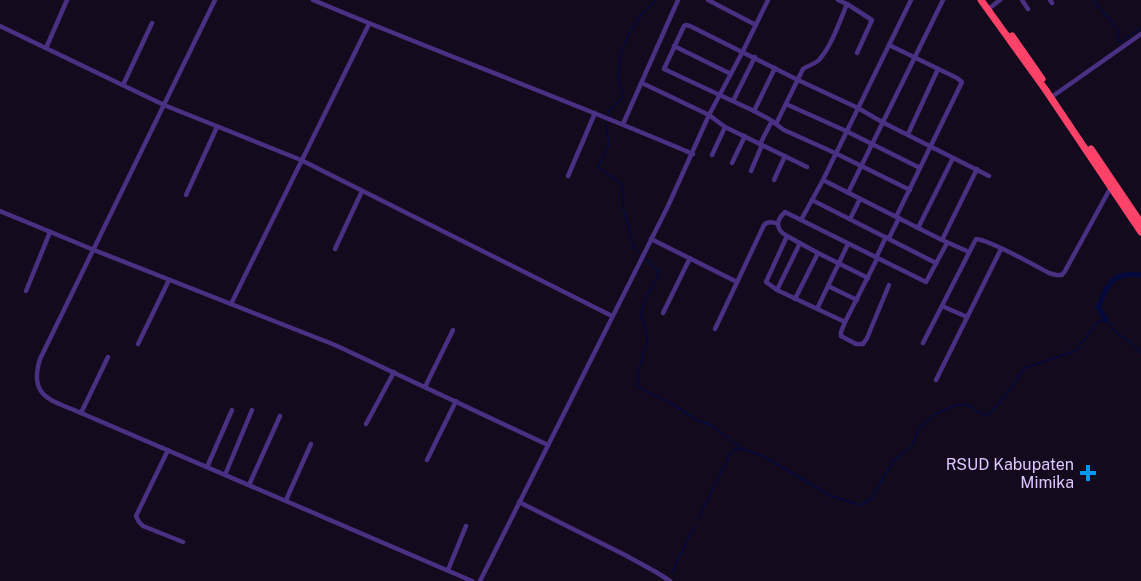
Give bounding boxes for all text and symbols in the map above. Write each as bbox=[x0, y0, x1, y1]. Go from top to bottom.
place label: RSUD Kabupaten Mimika bbox=[946, 455, 1074, 492]
marker: RSUD Kabupaten Mimika bbox=[1079, 464, 1097, 482]

